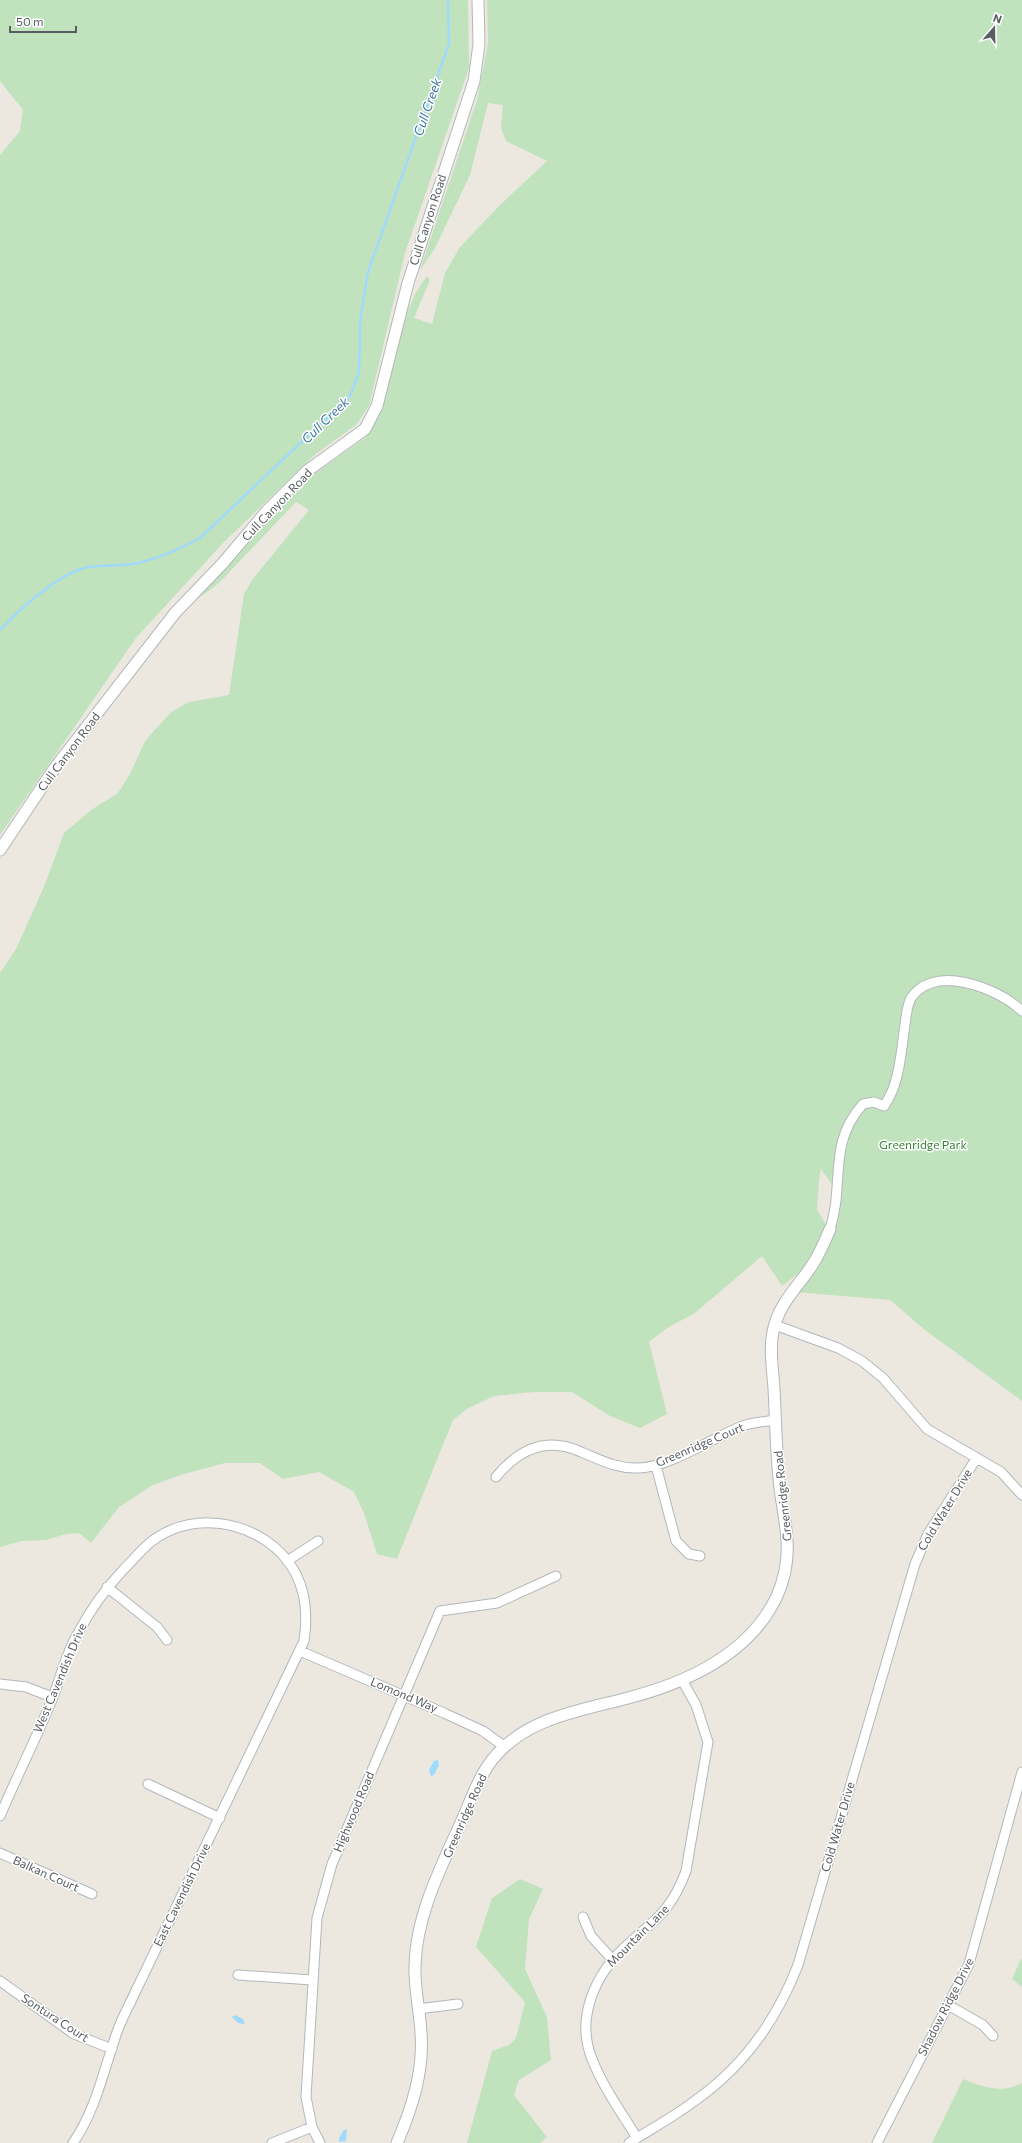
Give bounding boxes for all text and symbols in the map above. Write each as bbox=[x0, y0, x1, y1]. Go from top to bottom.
scale bar bbox=[10, 8, 76, 34]
north arrow bbox=[974, 8, 1014, 48]
text: N bbox=[991, 11, 1004, 26]
text: 50 m bbox=[16, 14, 44, 28]
water label: Cull Creek bbox=[410, 75, 445, 138]
street label: Cull Canyon Road bbox=[406, 172, 448, 267]
water label: Cull Creek bbox=[298, 393, 353, 447]
street label: Cull Canyon Road bbox=[238, 465, 314, 543]
street label: Cull Canyon Road bbox=[34, 709, 102, 794]
park label: Greenridge Park bbox=[879, 1137, 967, 1151]
street label: Greenridge Court bbox=[653, 1419, 746, 1469]
street label: Greenridge Road bbox=[770, 1450, 794, 1542]
street label: Cold Water Drive bbox=[914, 1466, 974, 1553]
street label: West Cavendish Drive bbox=[30, 1621, 88, 1734]
street label: Lomond Way bbox=[369, 1674, 440, 1715]
street label: Highwood Road bbox=[330, 1769, 376, 1854]
street label: Greenridge Road bbox=[439, 1771, 489, 1860]
street label: Cold Water Drive bbox=[818, 1780, 857, 1873]
street label: East Cavendish Drive bbox=[150, 1841, 212, 1949]
street label: Balkan Court bbox=[11, 1852, 82, 1894]
street label: Mountain Lane bbox=[603, 1901, 671, 1969]
street label: Shadow Ridge Drive bbox=[914, 1955, 976, 2058]
street label: Sontura Court bbox=[19, 1990, 92, 2044]

